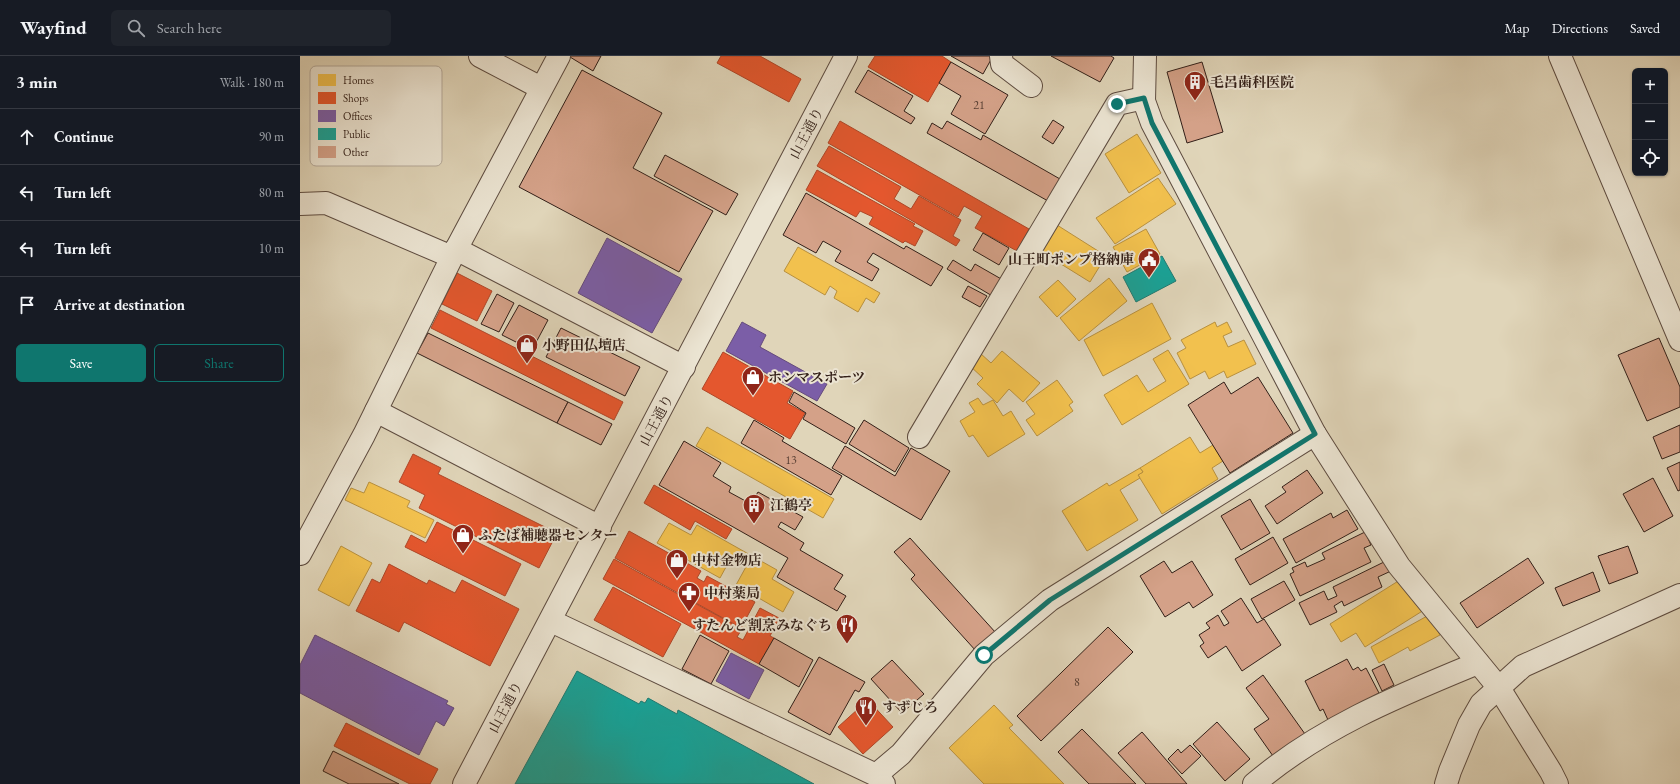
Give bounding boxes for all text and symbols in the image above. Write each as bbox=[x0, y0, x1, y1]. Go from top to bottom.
search box bbox=[111, 10, 391, 46]
text: Wayfind bbox=[20, 15, 87, 40]
icon: search bbox=[125, 17, 147, 39]
text: Search here bbox=[157, 18, 222, 37]
text: Map bbox=[1504, 19, 1530, 37]
text: Directions bbox=[1552, 19, 1608, 37]
text: Saved bbox=[1630, 19, 1660, 37]
legend bbox=[310, 66, 442, 166]
map controls bbox=[1632, 68, 1668, 176]
button: + bbox=[1632, 68, 1668, 104]
building icon: 毛呂歯科医院 bbox=[1182, 69, 1208, 102]
text: 3 min bbox=[16, 71, 57, 93]
text: Homes bbox=[343, 73, 374, 87]
place label: 毛呂歯科医院 bbox=[1210, 73, 1294, 91]
text: Walk · 180 m bbox=[220, 74, 284, 91]
text: Shops bbox=[343, 91, 369, 105]
route end bbox=[1108, 95, 1126, 113]
house number: 21 bbox=[973, 97, 985, 113]
street label: 山王通り bbox=[785, 104, 827, 162]
button: − bbox=[1632, 104, 1668, 140]
text: Offices bbox=[343, 109, 372, 123]
icon: ahead bbox=[16, 126, 38, 148]
text: Continue bbox=[54, 127, 114, 146]
text: Public bbox=[343, 127, 371, 141]
text: 90 m bbox=[259, 128, 284, 145]
button: locate bbox=[1632, 140, 1668, 176]
text: Other bbox=[343, 145, 369, 159]
icon: left bbox=[16, 182, 38, 204]
text: Turn left bbox=[54, 183, 111, 202]
text: 80 m bbox=[259, 184, 284, 201]
icon: left bbox=[16, 238, 38, 260]
text: Turn left bbox=[54, 239, 111, 258]
text: 10 m bbox=[259, 240, 284, 257]
public building icon: 山王町ポンプ格納庫 bbox=[1136, 246, 1162, 279]
place label: 山王町ポンプ格納庫 bbox=[1008, 250, 1134, 268]
icon: arrive bbox=[16, 294, 38, 316]
text: Arrive at destination bbox=[54, 295, 185, 314]
shop icon: 小野田仏壇店 bbox=[514, 332, 540, 365]
place label: 小野田仏壇店 bbox=[542, 336, 626, 354]
button: Save bbox=[16, 344, 146, 382]
button: Share bbox=[154, 344, 284, 382]
shop icon: ホンマスポーツ bbox=[740, 364, 766, 397]
place label: ホンマスポーツ bbox=[768, 368, 865, 386]
street label: 山王通り bbox=[635, 391, 677, 449]
house number: 13 bbox=[785, 452, 797, 468]
building icon: 江鶴亭 bbox=[741, 492, 767, 525]
place label: 江鶴亭 bbox=[770, 496, 812, 514]
shop icon: ふたば補聴器センター bbox=[450, 522, 476, 555]
place label: ふたば補聴器センター bbox=[478, 526, 617, 544]
shop icon: 中村金物店 bbox=[664, 547, 690, 580]
place label: 中村金物店 bbox=[692, 551, 762, 569]
pharmacy icon: 中村薬局 bbox=[676, 580, 702, 613]
place label: 中村薬局 bbox=[704, 584, 760, 602]
restaurant icon: すたんど割烹みなぐち bbox=[834, 612, 860, 645]
place label: すたんど割烹みなぐち bbox=[692, 616, 832, 634]
route start bbox=[975, 646, 993, 664]
house number: 8 bbox=[1074, 674, 1080, 690]
street label: 山王通り bbox=[484, 678, 526, 736]
restaurant icon: すずじろ bbox=[853, 694, 879, 727]
place label: すずじろ bbox=[882, 698, 938, 716]

